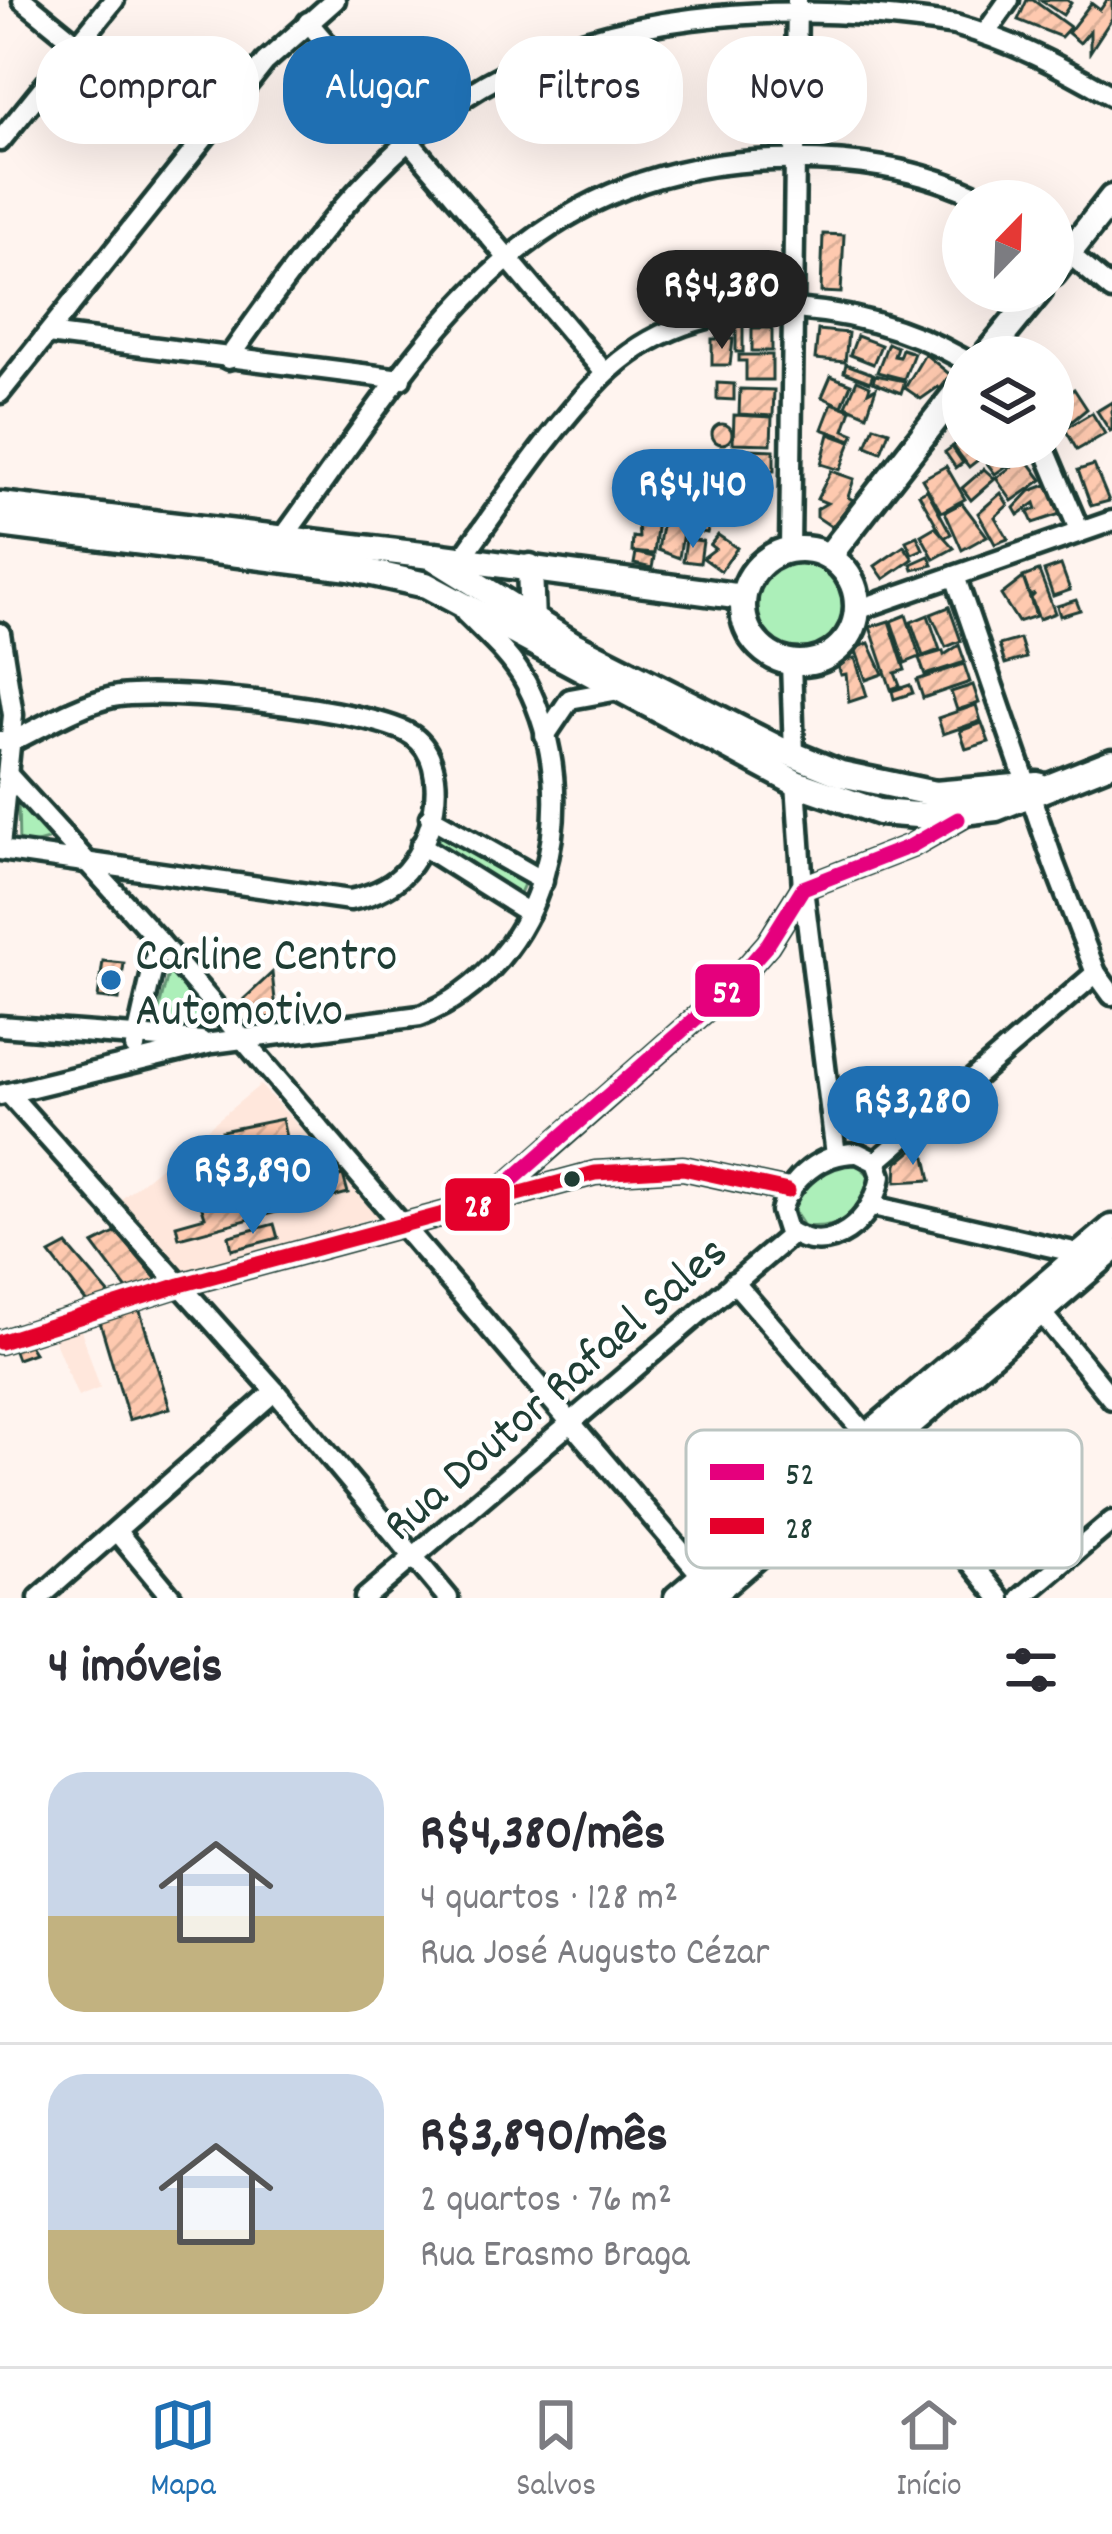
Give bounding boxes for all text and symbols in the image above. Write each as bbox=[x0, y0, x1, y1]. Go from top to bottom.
chip: Comprar bbox=[36, 36, 259, 144]
chip: Alugar bbox=[283, 36, 471, 144]
chip: Filtros bbox=[495, 36, 683, 144]
chip: Novo bbox=[707, 36, 867, 144]
north arrow bbox=[942, 180, 1074, 312]
map controls bbox=[942, 180, 1074, 468]
pin: R$4,380 bbox=[611, 250, 833, 352]
text: R$4,380 bbox=[664, 261, 780, 316]
button: layers bbox=[942, 336, 1074, 468]
pin: R$4,140 bbox=[582, 449, 804, 551]
text: R$4,140 bbox=[639, 460, 747, 515]
place label: Carline Centro Automotivo bbox=[135, 925, 397, 1049]
line badge: 52 bbox=[693, 962, 762, 1019]
marker: Carline Centro Automotivo bbox=[98, 967, 124, 993]
text: 52 bbox=[712, 972, 742, 1019]
pin: R$3,280 bbox=[802, 1066, 1024, 1168]
text: R$3,280 bbox=[854, 1077, 972, 1132]
pin: R$3,890 bbox=[142, 1135, 364, 1237]
text: R$3,890 bbox=[194, 1146, 312, 1201]
unlabelled marker bbox=[561, 1168, 583, 1190]
line badge: 28 bbox=[443, 1176, 512, 1233]
text: 28 bbox=[464, 1186, 492, 1233]
street label: Rua Doutor Rafael Sales bbox=[370, 1222, 746, 1561]
legend bbox=[686, 1430, 1082, 1568]
text: 52 bbox=[785, 1454, 815, 1501]
text: 28 bbox=[785, 1508, 813, 1555]
text: 4 imóveis bbox=[48, 1634, 222, 1706]
icon: filters bbox=[998, 1637, 1064, 1703]
text: R$4,380/mês bbox=[420, 1801, 665, 1873]
icon: home bbox=[144, 1820, 288, 1964]
text: 4 quartos · 128 m² bbox=[420, 1873, 678, 1928]
text: Rua José Augusto Cézar bbox=[420, 1928, 769, 1983]
text: R$3,890/mês bbox=[420, 2103, 668, 2175]
icon: home bbox=[144, 2122, 288, 2266]
text: 2 quartos · 76 m² bbox=[420, 2175, 672, 2230]
text: Rua Erasmo Braga bbox=[420, 2230, 690, 2285]
tab: Mapa bbox=[150, 2392, 216, 2511]
tab: Salvos bbox=[516, 2392, 596, 2511]
tab: Início bbox=[896, 2392, 962, 2511]

